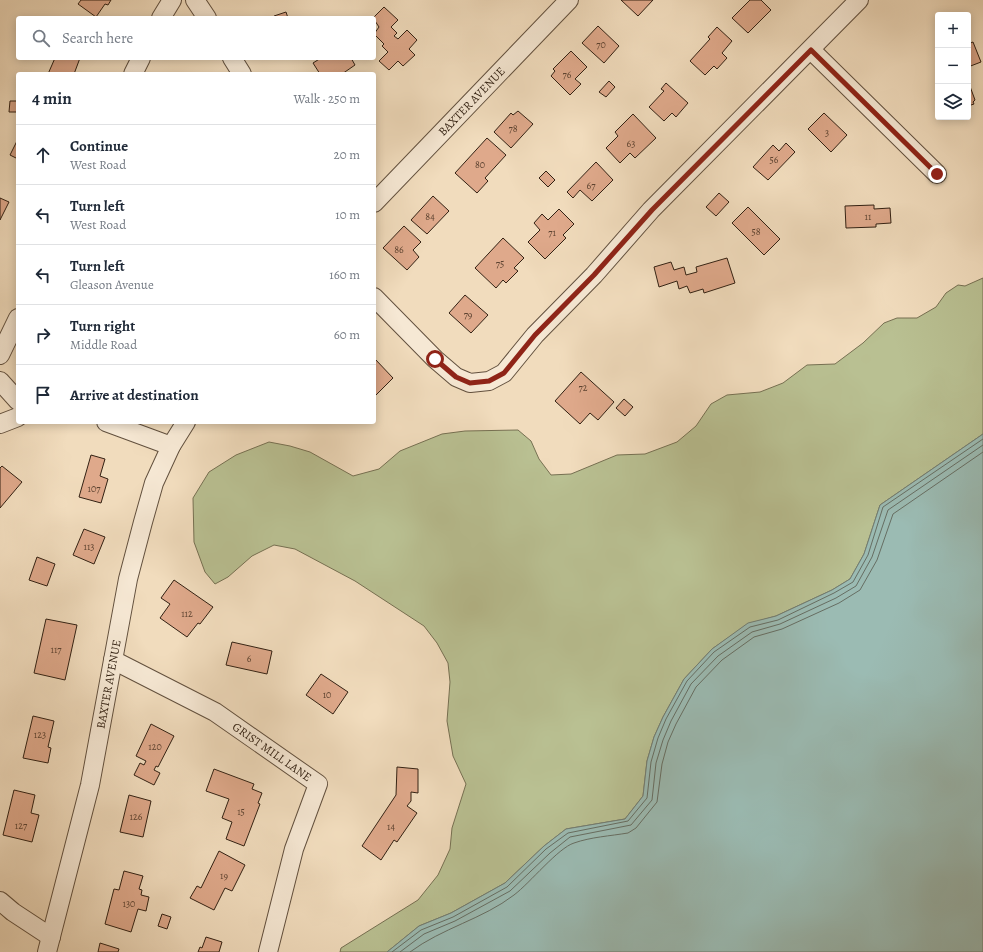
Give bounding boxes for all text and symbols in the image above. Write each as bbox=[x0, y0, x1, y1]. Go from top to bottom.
map controls bbox=[935, 12, 971, 120]
button: + bbox=[935, 12, 971, 48]
search box bbox=[16, 16, 376, 60]
icon: search bbox=[30, 27, 52, 49]
text: Search here bbox=[62, 28, 133, 48]
house number: 70 bbox=[596, 38, 606, 51]
button: − bbox=[935, 48, 971, 84]
street label: BAXTER AVENUE bbox=[435, 63, 509, 139]
house number: 76 bbox=[563, 68, 572, 81]
button: layers bbox=[935, 84, 971, 120]
text: 4 min bbox=[32, 87, 72, 110]
text: Walk · 250 m bbox=[293, 90, 360, 107]
house number: 78 bbox=[508, 122, 518, 135]
house number: 3 bbox=[825, 126, 829, 139]
text: Continue bbox=[70, 136, 128, 156]
house number: 63 bbox=[627, 137, 635, 150]
icon: ahead bbox=[32, 144, 54, 166]
text: 20 m bbox=[334, 146, 360, 163]
house number: 56 bbox=[770, 153, 779, 166]
text: West Road bbox=[70, 156, 126, 173]
house number: 80 bbox=[475, 158, 485, 171]
route end bbox=[928, 165, 946, 183]
house number: 67 bbox=[587, 179, 596, 192]
text: Turn left bbox=[70, 196, 125, 216]
icon: left bbox=[32, 204, 54, 226]
text: 10 m bbox=[335, 206, 360, 223]
house number: 84 bbox=[425, 210, 435, 223]
house number: 11 bbox=[865, 210, 872, 223]
text: West Road bbox=[70, 216, 126, 233]
house number: 58 bbox=[751, 225, 761, 238]
house number: 71 bbox=[548, 226, 556, 239]
house number: 86 bbox=[394, 243, 404, 256]
text: Turn left bbox=[70, 256, 125, 276]
house number: 75 bbox=[496, 257, 504, 270]
icon: left bbox=[32, 264, 54, 286]
text: 160 m bbox=[329, 266, 360, 283]
text: Gleason Avenue bbox=[70, 276, 154, 293]
house number: 79 bbox=[464, 308, 473, 321]
text: Turn right bbox=[70, 316, 135, 336]
icon: right bbox=[32, 324, 54, 346]
text: 60 m bbox=[334, 326, 360, 343]
text: Middle Road bbox=[70, 336, 137, 353]
route start bbox=[426, 350, 444, 368]
house number: 72 bbox=[579, 381, 588, 394]
icon: arrive bbox=[32, 384, 54, 406]
text: Arrive at destination bbox=[70, 385, 199, 405]
house number: 107 bbox=[88, 482, 101, 495]
house number: 113 bbox=[84, 540, 95, 553]
house number: 112 bbox=[181, 607, 193, 620]
street label: BAXTER AVENUE bbox=[93, 638, 125, 730]
house number: 117 bbox=[50, 643, 62, 656]
house number: 6 bbox=[247, 652, 252, 665]
house number: 10 bbox=[323, 688, 331, 701]
street label: GRIST MILL LANE bbox=[229, 719, 315, 785]
house number: 123 bbox=[34, 728, 46, 741]
house number: 120 bbox=[148, 740, 162, 753]
house number: 15 bbox=[237, 805, 245, 818]
house number: 126 bbox=[130, 810, 143, 823]
house number: 127 bbox=[15, 819, 28, 832]
house number: 14 bbox=[387, 820, 395, 833]
house number: 19 bbox=[220, 869, 228, 882]
house number: 130 bbox=[123, 897, 135, 910]

